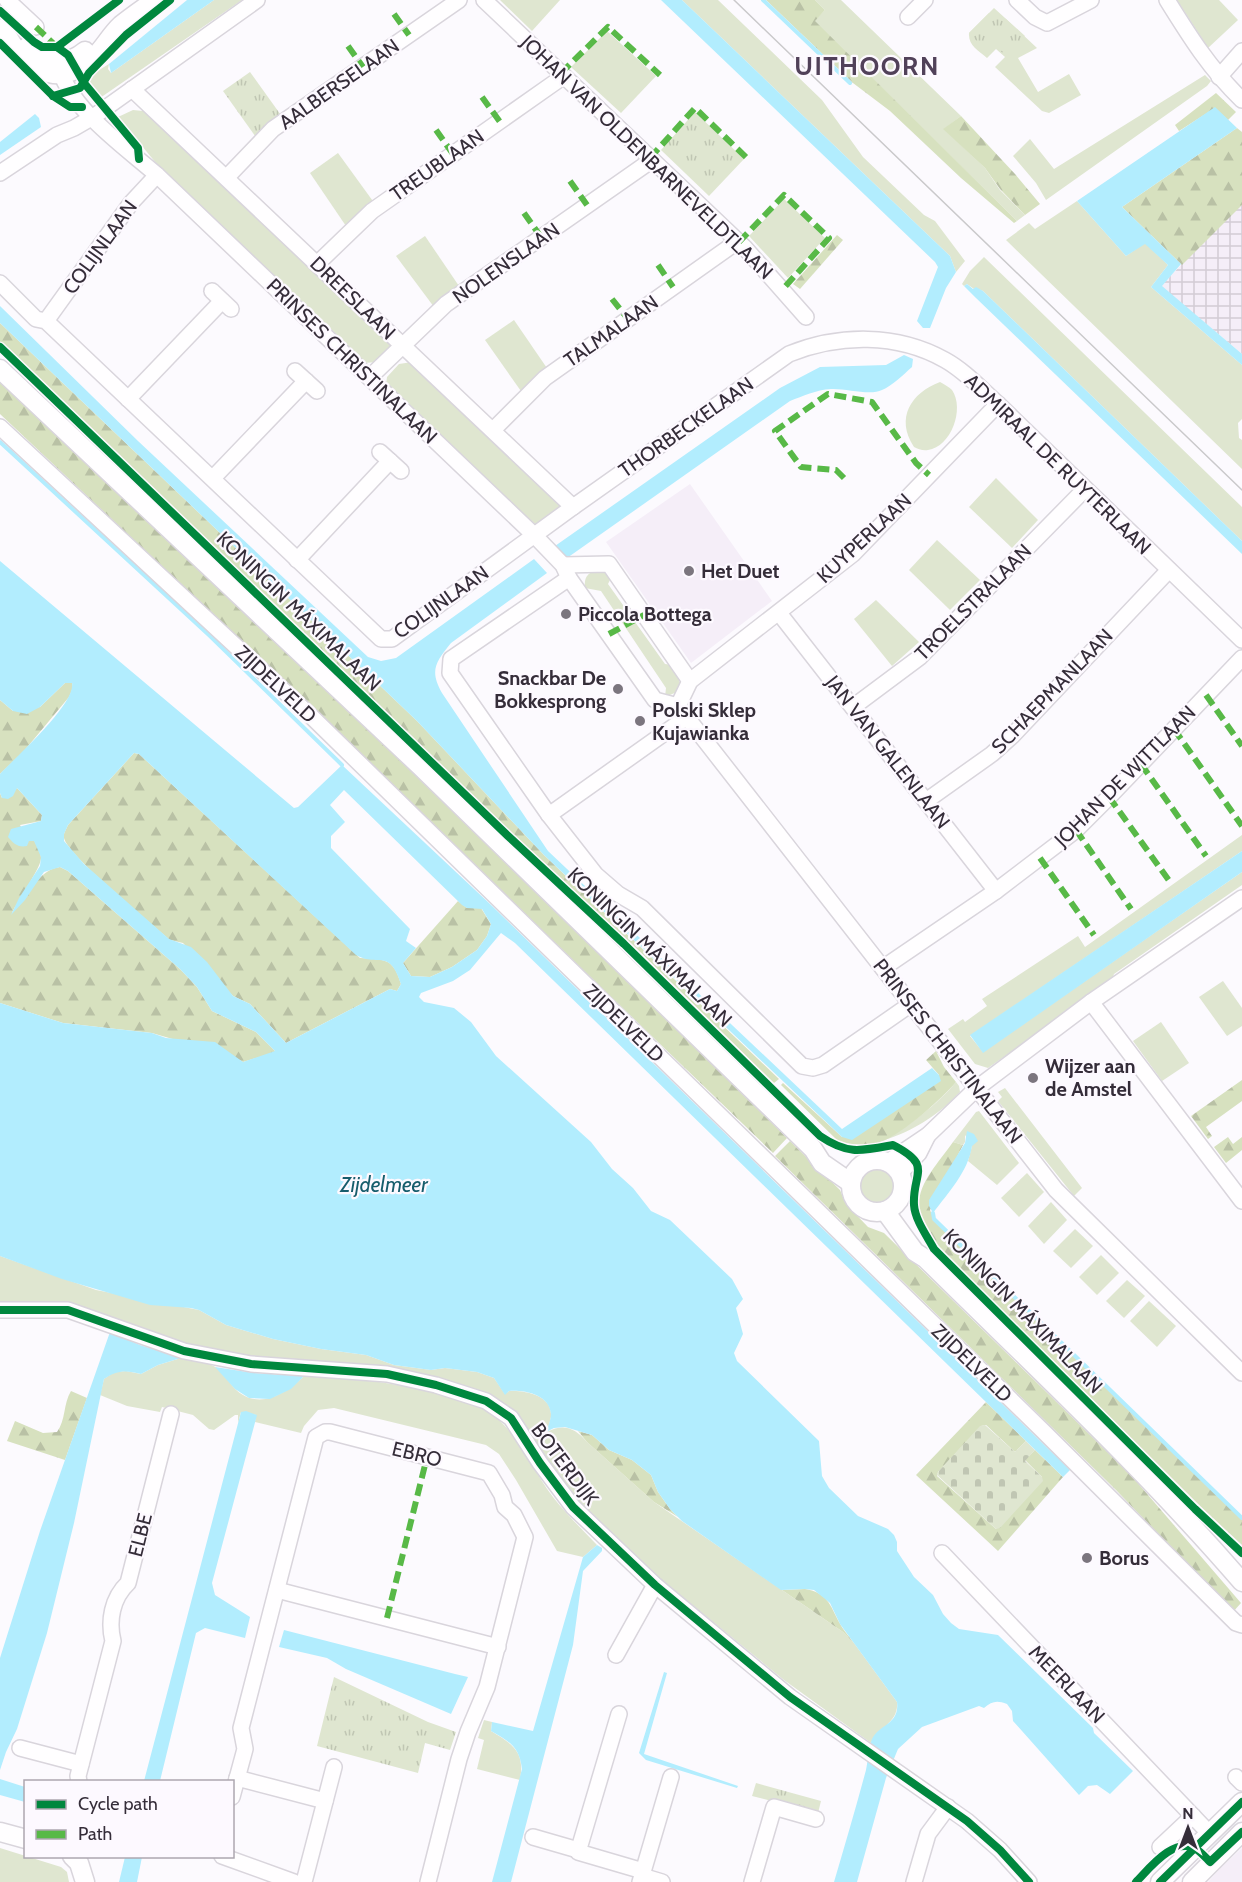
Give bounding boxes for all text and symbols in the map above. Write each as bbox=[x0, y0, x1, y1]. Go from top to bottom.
street label: JOHAN VAN OLDENBARNEVELDTLAAN bbox=[515, 29, 778, 284]
street label: AALBERSELAAN bbox=[274, 34, 404, 134]
district label: UITHOORN bbox=[794, 50, 940, 82]
street label: TREUBLAAN bbox=[385, 124, 489, 206]
street label: COLIJNLAAN bbox=[58, 195, 142, 299]
street label: NOLENSLAAN bbox=[448, 217, 564, 309]
street label: DREESLAAN bbox=[305, 251, 401, 345]
street label: PRINSES CHRISTINALAAN bbox=[262, 273, 442, 449]
street label: TALMALAAN bbox=[559, 290, 663, 372]
street label: ADMIRAAL DE RUYTERLAAN bbox=[960, 369, 1156, 559]
street label: THORBECKELAAN bbox=[614, 372, 758, 482]
street label: KUYPERLAAN bbox=[812, 488, 916, 588]
street label: KONINGIN MÁXIMALAAN bbox=[212, 526, 386, 696]
street label: TROELSTRALAAN bbox=[910, 539, 1036, 665]
place label: Het Duet bbox=[701, 559, 780, 583]
street label: COLIJNLAAN bbox=[389, 560, 493, 644]
marker: Het Duet bbox=[682, 564, 696, 578]
place label: Piccola Bottega bbox=[578, 602, 712, 626]
marker: Piccola Bottega bbox=[559, 607, 573, 621]
street label: SCHAEPMANLAAN bbox=[986, 624, 1118, 758]
street label: ZIJDELVELD bbox=[230, 640, 322, 728]
place label: Snackbar De Bokkesprong bbox=[494, 666, 606, 713]
street label: JAN VAN GALENLAAN bbox=[820, 670, 955, 833]
marker: Snackbar De Bokkesprong bbox=[611, 682, 625, 696]
place label: Polski Sklep Kujawianka bbox=[652, 698, 756, 745]
street label: JOHAN DE WITTLAAN bbox=[1049, 700, 1201, 852]
marker: Polski Sklep Kujawianka bbox=[633, 714, 647, 728]
street label: KONINGIN MÁXIMALAAN bbox=[563, 862, 737, 1032]
street label: PRINSES CHRISTINALAAN bbox=[868, 954, 1028, 1148]
street label: ZIJDELVELD bbox=[579, 979, 669, 1067]
place label: Wijzer aan de Amstel bbox=[1045, 1054, 1135, 1101]
marker: Wijzer aan de Amstel bbox=[1026, 1071, 1040, 1085]
water label: Zijdelmeer bbox=[339, 1172, 429, 1198]
street label: KONINGIN MÁXIMALAAN bbox=[938, 1224, 1108, 1398]
street label: ZIJDELVELD bbox=[927, 1319, 1017, 1407]
street label: BOTERDIJK bbox=[526, 1418, 604, 1510]
street label: EBRO bbox=[390, 1436, 444, 1472]
street label: ELBE bbox=[123, 1511, 157, 1559]
place label: Borus bbox=[1099, 1546, 1149, 1570]
marker: Borus bbox=[1080, 1551, 1094, 1565]
street label: MEERLAAN bbox=[1024, 1640, 1110, 1728]
legend bbox=[24, 1780, 234, 1858]
text: Cycle path bbox=[78, 1793, 158, 1815]
north arrow bbox=[1158, 1798, 1218, 1858]
text: N bbox=[1182, 1804, 1194, 1823]
text: Path bbox=[78, 1823, 112, 1845]

